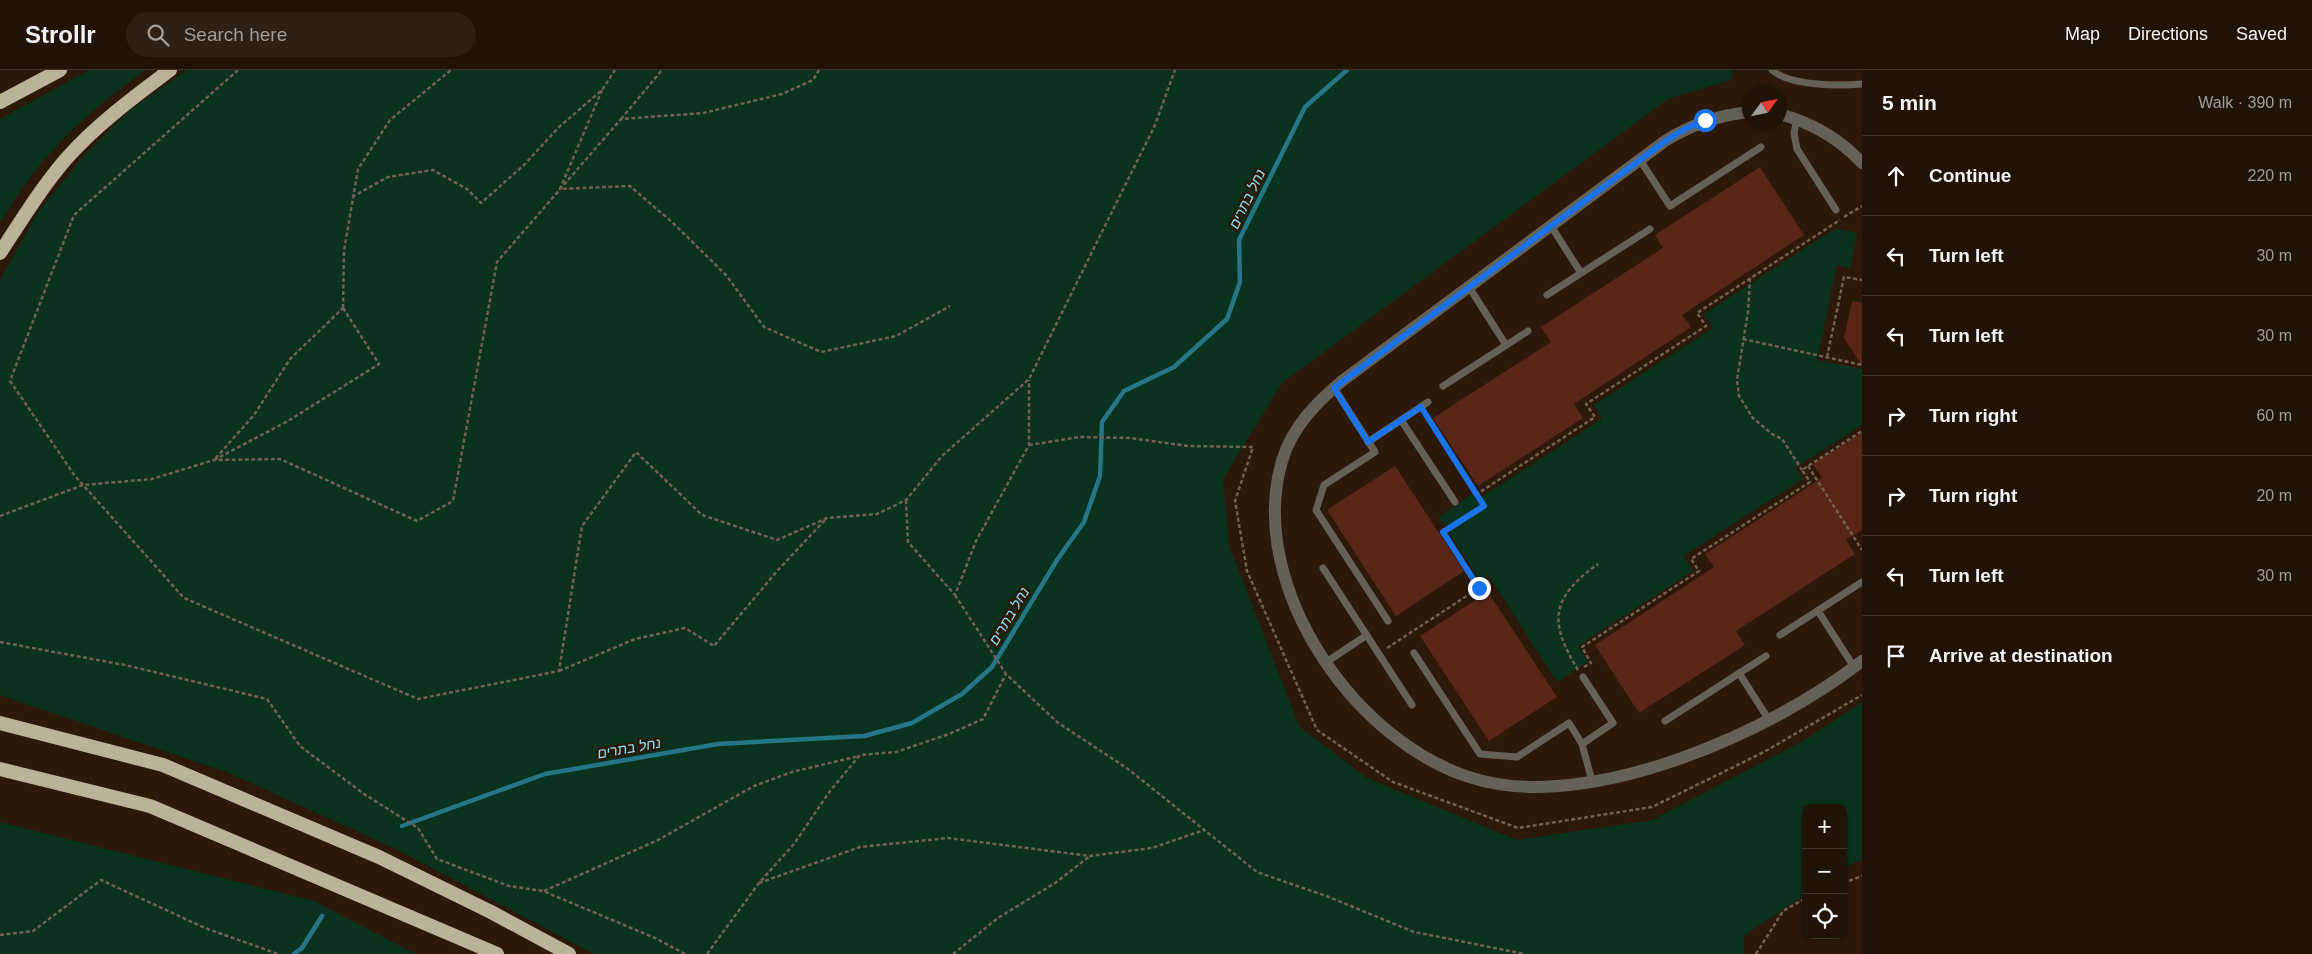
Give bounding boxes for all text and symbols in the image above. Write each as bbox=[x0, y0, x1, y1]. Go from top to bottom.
search box bbox=[126, 12, 476, 57]
text: Strollr bbox=[25, 21, 96, 48]
icon: search bbox=[144, 21, 172, 49]
text: Search here bbox=[184, 24, 287, 45]
text: Map bbox=[2065, 24, 2100, 44]
text: Directions bbox=[2128, 24, 2208, 44]
text: Saved bbox=[2236, 24, 2287, 44]
north arrow bbox=[1742, 85, 1787, 130]
text: 5 min bbox=[1882, 91, 1937, 114]
text: Walk · 390 m bbox=[2198, 94, 2292, 111]
route start bbox=[1694, 109, 1717, 132]
icon: ahead bbox=[1882, 162, 1910, 190]
text: Continue bbox=[1929, 165, 2011, 186]
water label: נחל בתרים bbox=[1226, 167, 1268, 231]
text: 220 m bbox=[2248, 167, 2292, 184]
icon: left bbox=[1882, 242, 1910, 270]
text: Turn left bbox=[1929, 245, 2004, 266]
text: 30 m bbox=[2256, 247, 2292, 264]
icon: left bbox=[1882, 322, 1910, 350]
text: Turn left bbox=[1929, 325, 2004, 346]
text: 30 m bbox=[2256, 327, 2292, 344]
icon: right bbox=[1882, 402, 1910, 430]
text: Turn right bbox=[1929, 405, 2017, 426]
text: 60 m bbox=[2256, 407, 2292, 424]
icon: right bbox=[1882, 482, 1910, 510]
text: Turn right bbox=[1929, 485, 2017, 506]
text: 20 m bbox=[2256, 487, 2292, 504]
icon: left bbox=[1882, 562, 1910, 590]
text: Turn left bbox=[1929, 565, 2004, 586]
text: 30 m bbox=[2256, 567, 2292, 584]
route end bbox=[1468, 577, 1491, 600]
water label: נחל בתרים bbox=[986, 584, 1032, 648]
icon: arrive bbox=[1882, 642, 1910, 670]
text: Arrive at destination bbox=[1929, 645, 2113, 666]
water label: נחל בתרים bbox=[596, 735, 662, 761]
map controls bbox=[1802, 804, 1847, 939]
button: + bbox=[1802, 804, 1847, 849]
button: − bbox=[1802, 849, 1847, 894]
button: locate bbox=[1802, 894, 1847, 939]

